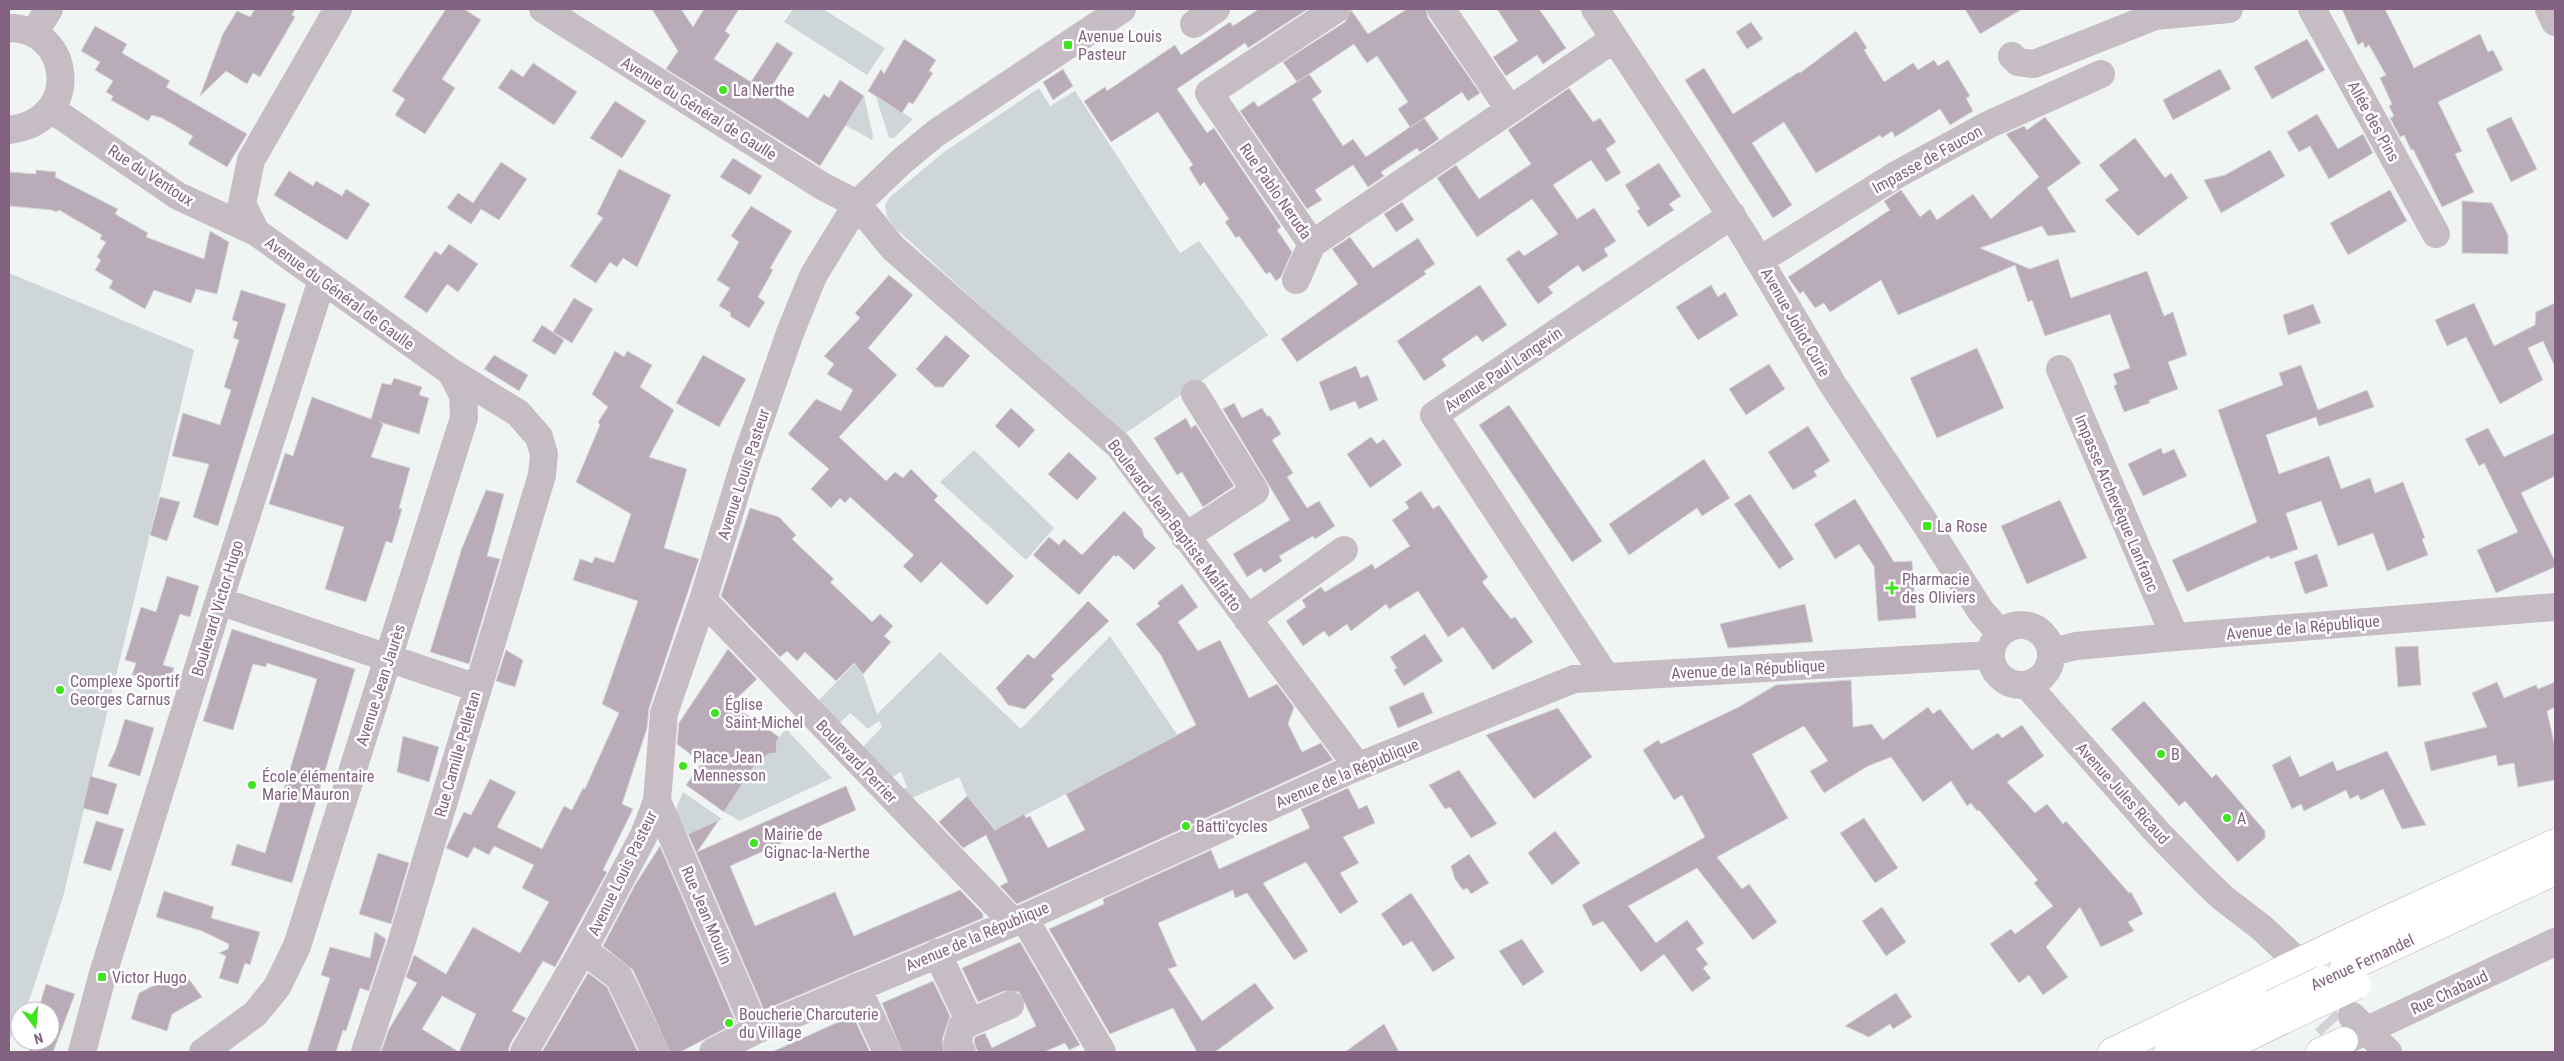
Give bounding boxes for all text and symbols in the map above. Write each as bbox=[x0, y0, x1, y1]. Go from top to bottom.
place label: Avenue Louis Pasteur bbox=[1078, 27, 1162, 64]
marker: Avenue Louis Pasteur bbox=[1062, 39, 1074, 51]
street label: Avenue du Général de Gaulle bbox=[618, 53, 780, 164]
street label: Allée des Pins bbox=[2344, 78, 2404, 165]
place label: La Nerthe bbox=[733, 81, 795, 100]
marker: La Nerthe bbox=[717, 84, 729, 96]
street label: Impasse de Faucon bbox=[1869, 121, 1985, 197]
street label: Rue Pablo Neruda bbox=[1235, 140, 1316, 243]
street label: Rue du Ventoux bbox=[104, 141, 197, 210]
street label: Avenue du Général de Gaulle bbox=[261, 233, 418, 354]
street label: Avenue Joliot Curie bbox=[1757, 265, 1834, 380]
street label: Avenue Paul Langevin bbox=[1441, 323, 1566, 416]
street label: Avenue Louis Pasteur bbox=[713, 406, 774, 542]
street label: Impasse Archevêque Lanfranc bbox=[2071, 412, 2162, 595]
street label: Boulevard Jean-Baptiste Malfatto bbox=[1104, 436, 1245, 615]
place label: La Rose bbox=[1937, 517, 1987, 536]
marker: La Rose bbox=[1921, 520, 1933, 532]
street label: Boulevard Victor Hugo bbox=[188, 538, 247, 678]
place label: Pharmacie des Oliviers bbox=[1902, 570, 1976, 607]
marker: Pharmacie des Oliviers bbox=[1886, 582, 1898, 594]
street label: Avenue de la République bbox=[2226, 611, 2381, 644]
street label: Avenue Jean Jaurès bbox=[352, 622, 409, 748]
street label: Avenue de la République bbox=[1671, 656, 1825, 683]
place label: Complexe Sportif Georges Carnus bbox=[70, 672, 179, 709]
marker: Complexe Sportif Georges Carnus bbox=[54, 684, 66, 696]
street label: Rue Camille Pelletan bbox=[430, 689, 484, 819]
place label: Église Saint-Michel bbox=[725, 695, 803, 732]
marker: Église Saint-Michel bbox=[709, 707, 721, 719]
street label: Boulevard Perrier bbox=[812, 716, 901, 807]
street label: Avenue de la République bbox=[1273, 735, 1422, 812]
street label: Avenue Jules Ricaud bbox=[2072, 739, 2173, 848]
place label: B bbox=[2171, 745, 2180, 764]
place label: Place Jean Mennesson bbox=[693, 748, 766, 785]
marker: B bbox=[2155, 748, 2167, 760]
marker: Place Jean Mennesson bbox=[677, 760, 689, 772]
place label: École élémentaire Marie Mauron bbox=[262, 767, 374, 804]
marker: École élémentaire Marie Mauron bbox=[246, 779, 258, 791]
street label: Avenue Louis Pasteur bbox=[584, 808, 661, 939]
place label: A bbox=[2237, 809, 2246, 828]
marker: A bbox=[2221, 812, 2233, 824]
place label: Batti'cycles bbox=[1196, 817, 1268, 836]
marker: Batti'cycles bbox=[1180, 820, 1192, 832]
place label: Mairie de Gignac-la-Nerthe bbox=[764, 825, 870, 862]
marker: Mairie de Gignac-la-Nerthe bbox=[748, 837, 760, 849]
street label: Rue Jean Moulin bbox=[677, 863, 736, 967]
street label: Avenue de la République bbox=[903, 898, 1052, 975]
street label: Avenue Fernandel bbox=[2307, 930, 2417, 995]
street label: Rue Chabaud bbox=[2408, 966, 2491, 1019]
place label: Victor Hugo bbox=[112, 968, 187, 987]
marker: Victor Hugo bbox=[96, 971, 108, 983]
north arrow bbox=[10, 1001, 60, 1051]
place label: Boucherie Charcuterie du Village bbox=[739, 1005, 878, 1042]
marker: Boucherie Charcuterie du Village bbox=[723, 1017, 735, 1029]
text: N bbox=[32, 1030, 45, 1047]

